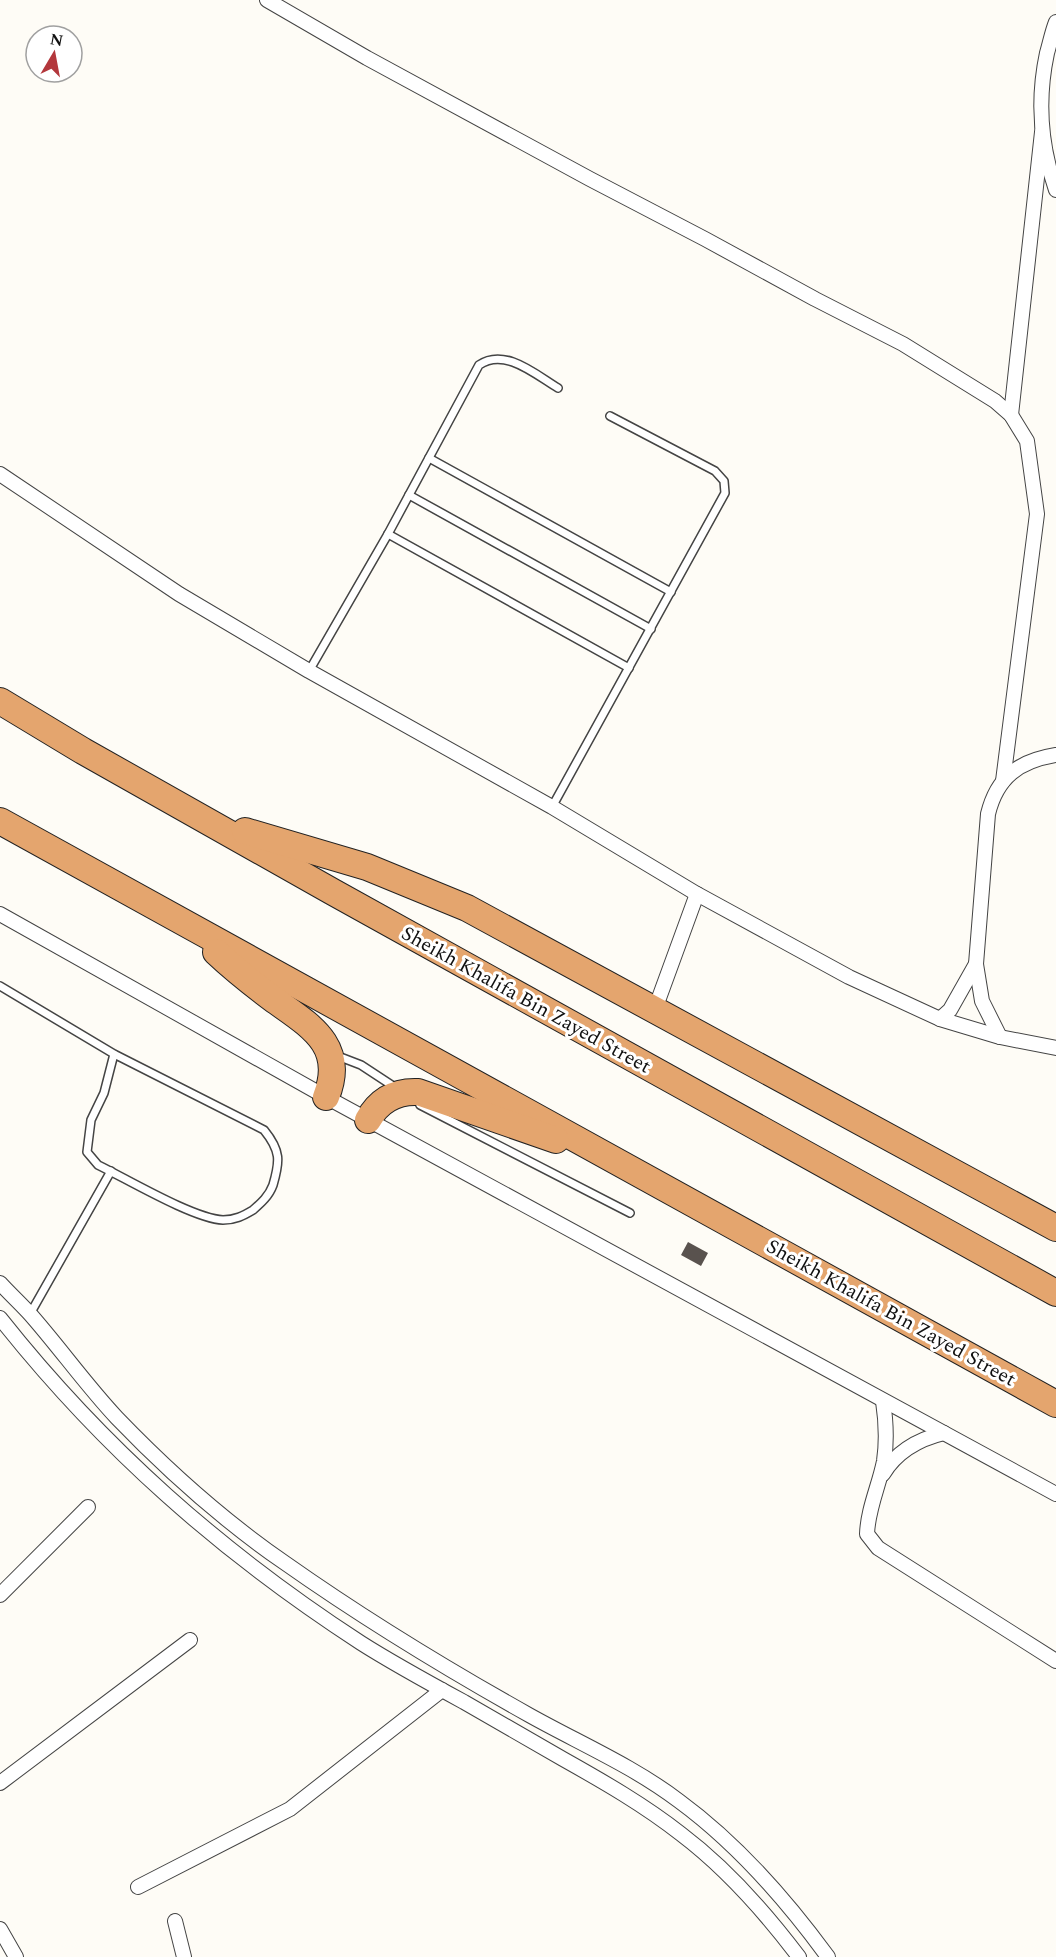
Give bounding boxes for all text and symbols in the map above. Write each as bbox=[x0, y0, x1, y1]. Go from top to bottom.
north arrow bbox=[24, 24, 84, 84]
text: N bbox=[48, 27, 65, 53]
street label: Sheikh Khalifa Bin Zayed Street bbox=[396, 919, 656, 1081]
street label: Sheikh Khalifa Bin Zayed Street bbox=[761, 1232, 1021, 1394]

